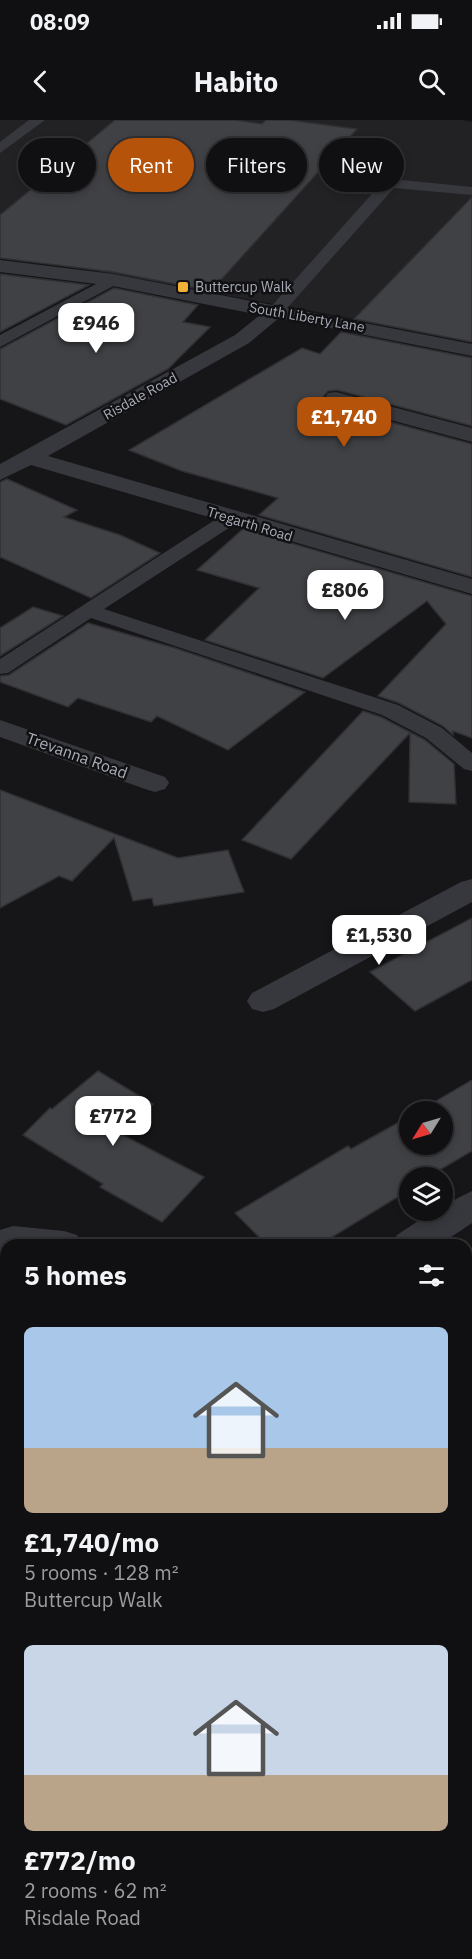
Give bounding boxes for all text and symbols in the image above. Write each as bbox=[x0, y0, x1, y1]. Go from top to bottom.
text: 08:09 bbox=[30, 7, 90, 36]
text: Habito bbox=[194, 64, 278, 99]
icon: back bbox=[24, 65, 57, 98]
icon: search bbox=[415, 65, 448, 98]
chip: Buy bbox=[18, 138, 96, 192]
chip: Rent bbox=[108, 138, 194, 192]
chip: Filters bbox=[206, 138, 307, 192]
chip: New bbox=[319, 138, 404, 192]
place label: Buttercup Walk bbox=[195, 278, 293, 296]
marker: Buttercup Walk bbox=[176, 280, 190, 294]
street label: South Liberty Lane bbox=[248, 298, 366, 336]
pin: £946 bbox=[60, 303, 132, 354]
text: £946 bbox=[72, 309, 120, 336]
street label: Risdale Road bbox=[100, 368, 180, 424]
pin: £1,740 bbox=[295, 397, 393, 448]
text: £1,740 bbox=[311, 403, 377, 430]
street label: Tregarth Road bbox=[205, 502, 295, 546]
pin: £806 bbox=[309, 570, 381, 621]
text: £806 bbox=[321, 576, 369, 603]
street label: Trevanna Road bbox=[24, 727, 130, 783]
pin: £1,530 bbox=[330, 915, 428, 966]
text: £1,530 bbox=[346, 921, 412, 948]
pin: £772 bbox=[77, 1096, 149, 1147]
north arrow bbox=[399, 1101, 453, 1155]
map controls bbox=[399, 1101, 453, 1221]
text: £772 bbox=[89, 1102, 137, 1129]
button: layers bbox=[399, 1167, 453, 1221]
text: 5 homes bbox=[24, 1258, 127, 1292]
icon: filters bbox=[415, 1259, 448, 1292]
icon: home bbox=[182, 1366, 290, 1474]
text: £1,740/mo bbox=[24, 1525, 159, 1559]
text: 5 rooms · 128 m² bbox=[24, 1559, 179, 1586]
text: Buttercup Walk bbox=[24, 1586, 162, 1613]
icon: home bbox=[182, 1684, 290, 1792]
text: £772/mo bbox=[24, 1843, 136, 1877]
text: 2 rooms · 62 m² bbox=[24, 1877, 167, 1904]
text: Risdale Road bbox=[24, 1904, 141, 1931]

